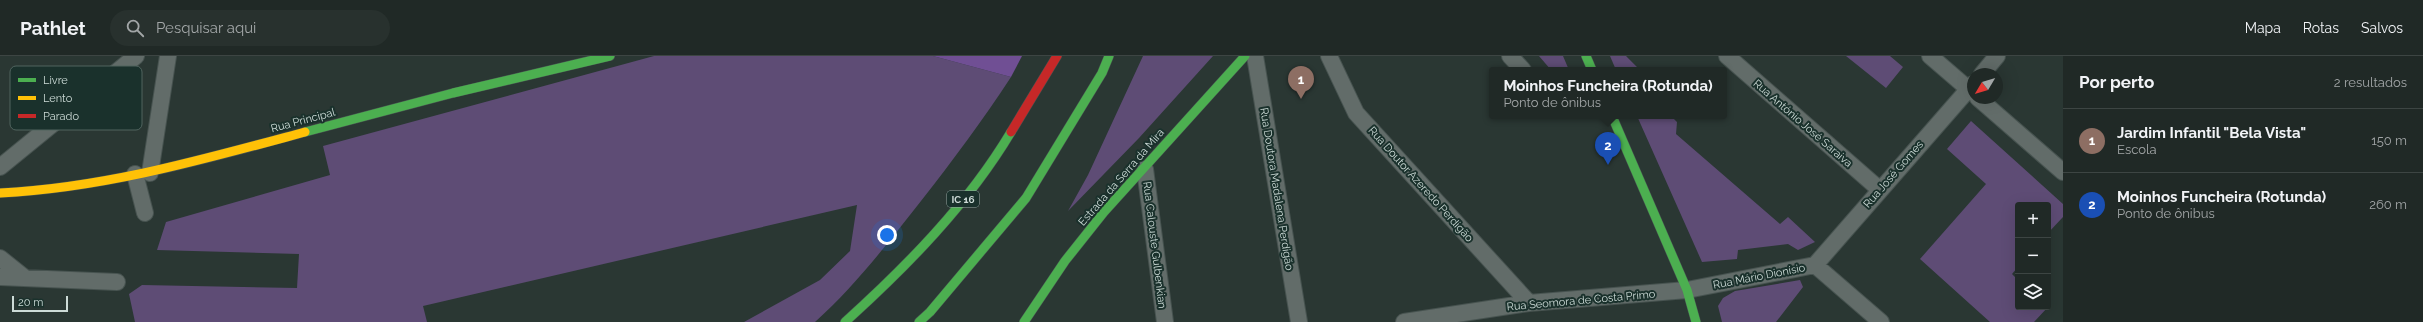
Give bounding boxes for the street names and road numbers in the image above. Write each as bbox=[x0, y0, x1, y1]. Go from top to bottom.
street label: Rua António José Saraiva bbox=[1751, 77, 1855, 170]
street label: Rua Principal bbox=[269, 106, 337, 135]
street label: Rua Doutora Madalena Perdigão bbox=[1257, 107, 1296, 272]
street label: Rua Doutor Azeredo Perdigão bbox=[1365, 124, 1476, 245]
street label: Estrada da Serra da Mira bbox=[1076, 126, 1167, 228]
street label: Rua José Gomes bbox=[1861, 138, 1926, 211]
street label: Rua Calouste Gulbenkian bbox=[1140, 181, 1169, 309]
road number: IC 16 bbox=[947, 191, 979, 207]
street label: Rua Mário Dionísio bbox=[1712, 261, 1807, 292]
street label: Rua Seomora de Costa Primo bbox=[1506, 287, 1656, 313]

